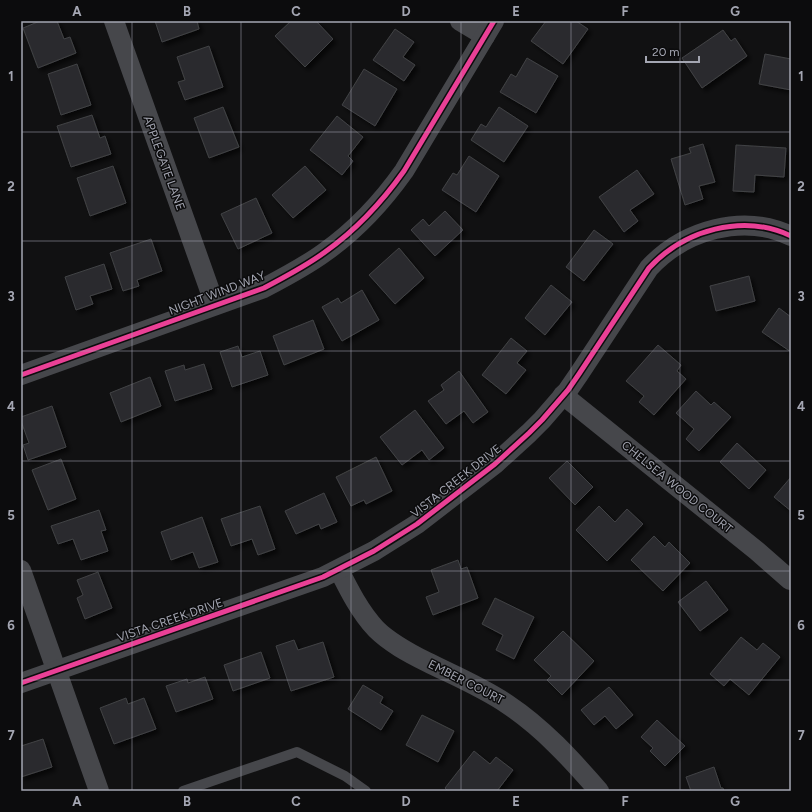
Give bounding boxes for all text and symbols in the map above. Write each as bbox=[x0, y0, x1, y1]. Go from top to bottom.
text: A bbox=[72, 4, 82, 19]
text: B bbox=[183, 4, 191, 19]
text: C bbox=[291, 4, 301, 19]
text: D bbox=[401, 4, 411, 19]
text: E bbox=[512, 4, 520, 19]
text: F bbox=[621, 4, 629, 19]
text: G bbox=[730, 4, 740, 19]
scale bar bbox=[646, 38, 699, 64]
text: 20 m bbox=[652, 45, 680, 59]
text: 1 bbox=[8, 69, 14, 84]
text: 1 bbox=[798, 69, 804, 84]
street label: APPLEGATE LANE bbox=[140, 114, 188, 212]
text: 2 bbox=[7, 179, 15, 194]
text: 2 bbox=[797, 179, 805, 194]
street label: NIGHT WIND WAY bbox=[167, 268, 268, 318]
text: 3 bbox=[7, 289, 15, 304]
text: 3 bbox=[797, 289, 805, 304]
text: 4 bbox=[7, 399, 15, 414]
text: 4 bbox=[797, 399, 805, 414]
street label: CHELSEA WOOD COURT bbox=[619, 438, 736, 536]
street label: VISTA CREEK DRIVE bbox=[408, 441, 504, 521]
text: 5 bbox=[7, 508, 15, 523]
text: 5 bbox=[797, 508, 805, 523]
street label: VISTA CREEK DRIVE bbox=[115, 595, 225, 645]
text: 6 bbox=[7, 618, 15, 633]
text: 6 bbox=[797, 618, 805, 633]
street label: EMBER COURT bbox=[426, 657, 506, 707]
text: 7 bbox=[7, 728, 15, 743]
text: 7 bbox=[797, 728, 805, 743]
text: A bbox=[72, 794, 82, 809]
text: B bbox=[183, 794, 191, 809]
text: C bbox=[291, 794, 301, 809]
text: D bbox=[401, 794, 411, 809]
text: E bbox=[512, 794, 520, 809]
text: F bbox=[621, 794, 629, 809]
text: G bbox=[730, 794, 740, 809]

